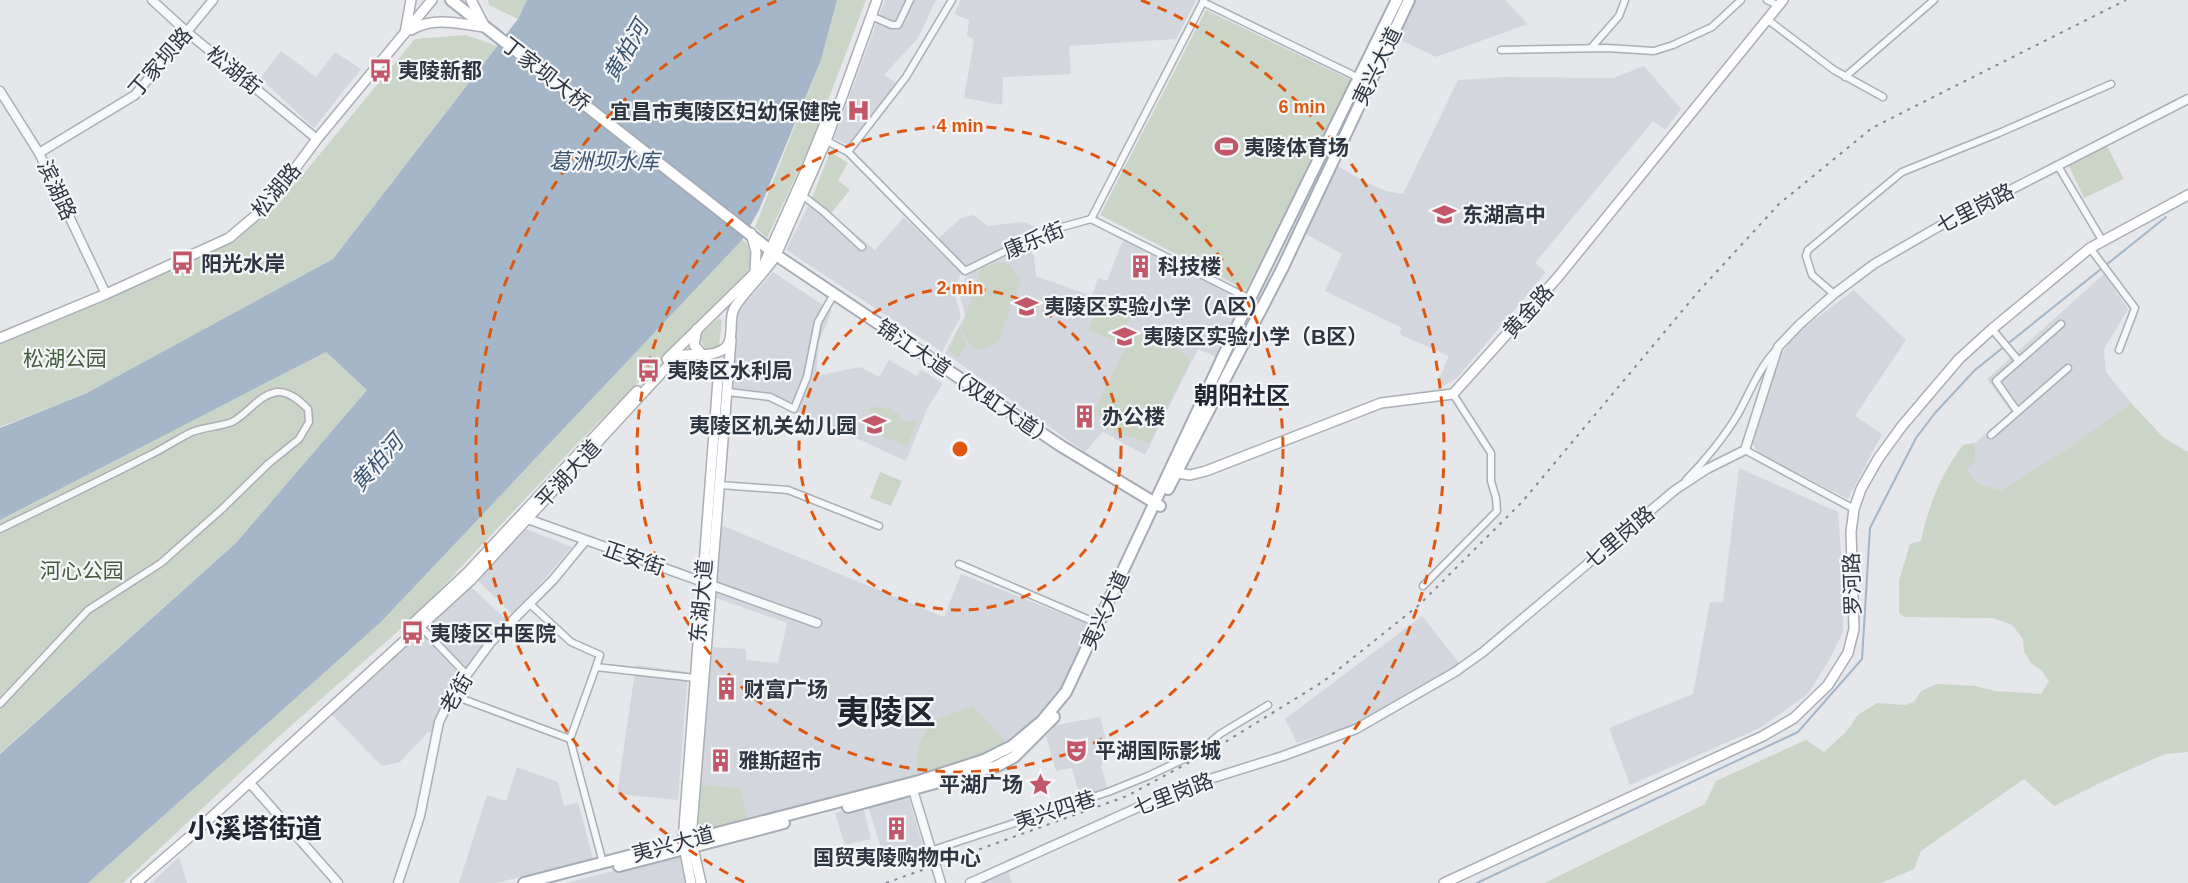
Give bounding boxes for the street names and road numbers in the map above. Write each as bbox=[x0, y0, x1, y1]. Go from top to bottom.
street label: 丁家坝路 bbox=[124, 23, 196, 101]
street label: 夷兴大道 bbox=[1348, 23, 1406, 109]
street label: 丁家坝大桥 bbox=[498, 33, 594, 115]
street label: 松湖街 bbox=[202, 41, 266, 99]
street label: 滨湖路 bbox=[33, 157, 81, 223]
street label: 松湖路 bbox=[247, 158, 305, 222]
street label: 七里岗路 bbox=[1932, 179, 2018, 237]
street label: 康乐街 bbox=[1000, 218, 1068, 262]
street label: 黄金路 bbox=[1498, 280, 1558, 342]
street label: 锦江大道（双虹大道） bbox=[873, 315, 1059, 451]
street label: 平湖大道 bbox=[531, 435, 605, 513]
street label: 七里岗路 bbox=[1579, 501, 1659, 573]
street label: 正安街 bbox=[600, 537, 668, 579]
street label: 罗河路 bbox=[1839, 552, 1865, 616]
street label: 东湖大道 bbox=[686, 558, 716, 644]
street label: 夷兴大道 bbox=[1077, 567, 1133, 653]
street label: 老街 bbox=[435, 669, 477, 717]
street label: 七里岗路 bbox=[1130, 768, 1216, 820]
street label: 夷兴四巷 bbox=[1012, 786, 1098, 834]
street label: 夷兴大道 bbox=[629, 822, 717, 866]

